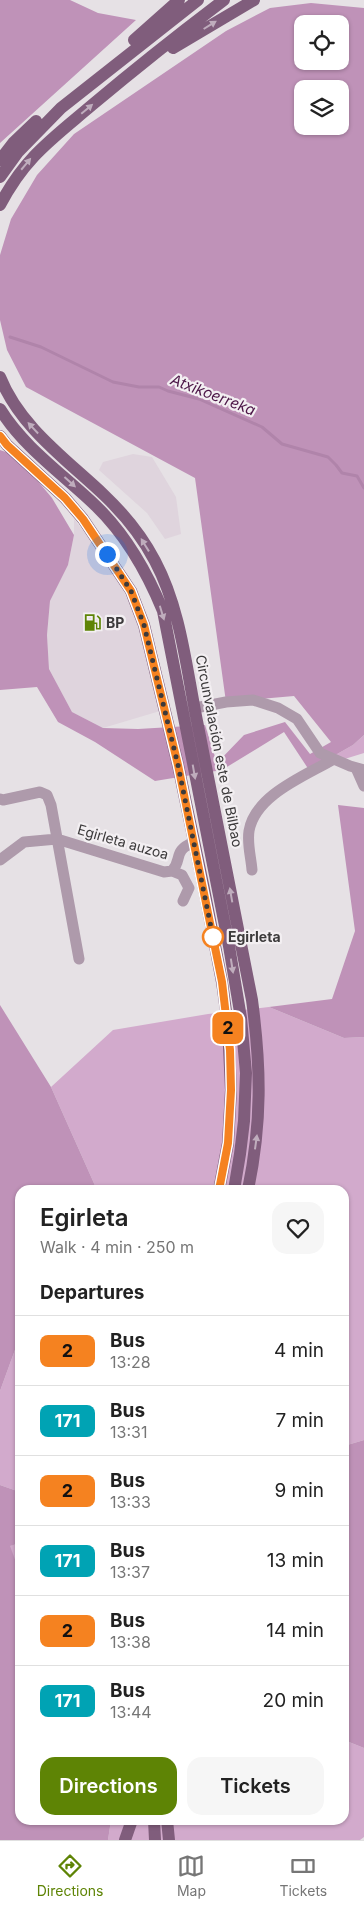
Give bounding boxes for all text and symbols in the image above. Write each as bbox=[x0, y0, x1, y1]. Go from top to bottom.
map controls bbox=[294, 15, 349, 135]
button: locate bbox=[294, 15, 349, 70]
one-way arrow bbox=[204, 21, 217, 30]
button: layers bbox=[294, 80, 349, 135]
one-way arrow bbox=[81, 103, 94, 114]
one-way arrow bbox=[20, 158, 31, 171]
water label: Atxikoerreka bbox=[167, 369, 258, 419]
one-way arrow bbox=[27, 423, 39, 435]
one-way arrow bbox=[63, 476, 75, 488]
one-way arrow bbox=[140, 539, 150, 552]
your location bbox=[95, 542, 120, 567]
one-way arrow bbox=[159, 605, 167, 620]
fuel station icon: BP bbox=[82, 613, 102, 633]
place label: BP bbox=[106, 614, 124, 631]
street label: Circunvalación este de Bilbao bbox=[192, 653, 246, 849]
one-way arrow bbox=[191, 764, 199, 780]
street label: Egirleta auzoa bbox=[76, 820, 171, 863]
one-way arrow bbox=[227, 886, 235, 902]
marker: Egirleta bbox=[202, 926, 224, 948]
place label: Egirleta bbox=[228, 928, 281, 945]
one-way arrow bbox=[228, 958, 236, 974]
line badge: 2 bbox=[212, 1012, 244, 1044]
text: 2 bbox=[222, 1017, 234, 1038]
one-way arrow bbox=[252, 1134, 260, 1150]
button: heart bbox=[272, 1202, 324, 1254]
text: Egirleta bbox=[40, 1203, 129, 1232]
text: Walk · 4 min · 250 m bbox=[40, 1237, 194, 1257]
text: Departures bbox=[40, 1281, 144, 1304]
text: Bus bbox=[110, 1329, 145, 1352]
text: 4 min bbox=[274, 1339, 324, 1362]
text: 2 bbox=[62, 1340, 73, 1361]
text: 13:28 bbox=[110, 1352, 151, 1372]
text: Bus bbox=[110, 1399, 145, 1422]
text: 7 min bbox=[275, 1409, 324, 1432]
text: 171 bbox=[55, 1410, 81, 1431]
text: 13:31 bbox=[110, 1422, 147, 1442]
text: Bus bbox=[110, 1469, 145, 1492]
text: 9 min bbox=[274, 1479, 324, 1502]
text: 2 bbox=[62, 1480, 73, 1501]
text: 13:33 bbox=[110, 1492, 151, 1512]
text: Bus bbox=[110, 1539, 145, 1562]
text: 13 min bbox=[267, 1549, 324, 1572]
text: 171 bbox=[55, 1550, 81, 1571]
text: 13:37 bbox=[110, 1562, 150, 1582]
text: Bus bbox=[110, 1609, 145, 1632]
text: 14 min bbox=[266, 1619, 324, 1642]
text: 2 bbox=[62, 1620, 73, 1641]
text: 13:38 bbox=[110, 1632, 151, 1652]
text: Bus bbox=[110, 1679, 145, 1702]
text: 20 min bbox=[263, 1689, 324, 1712]
text: 171 bbox=[55, 1690, 81, 1711]
text: 13:44 bbox=[110, 1702, 152, 1722]
button: Directions bbox=[40, 1757, 177, 1815]
button: Tickets bbox=[187, 1757, 324, 1815]
tab: Directions bbox=[37, 1852, 103, 1899]
tab: Map bbox=[177, 1852, 206, 1899]
tab: Tickets bbox=[279, 1852, 327, 1899]

